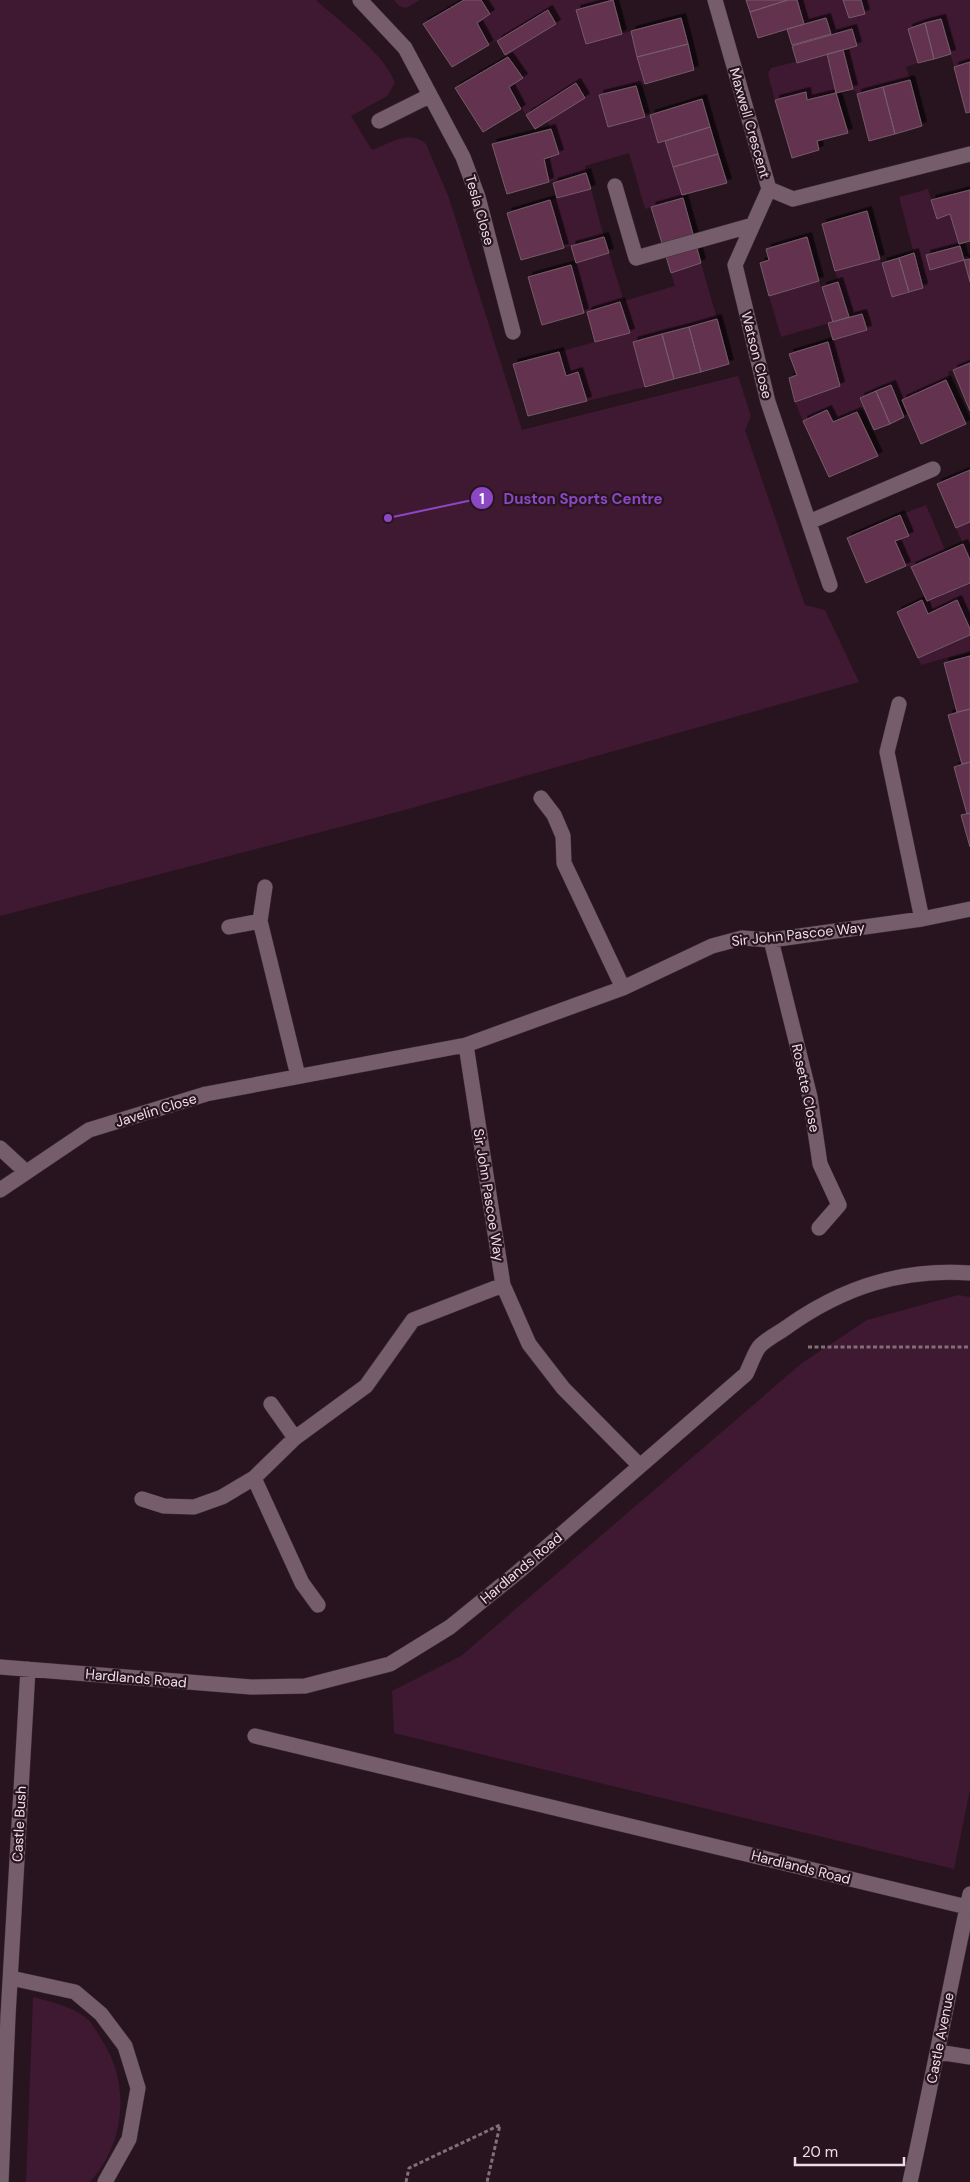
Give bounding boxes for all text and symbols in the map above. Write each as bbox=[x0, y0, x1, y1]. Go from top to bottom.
street label: Maxwell Crescent bbox=[726, 66, 774, 180]
street label: Tesla Close bbox=[461, 173, 499, 247]
street label: Watson Close bbox=[737, 309, 777, 401]
callout: Duston Sports Centre bbox=[469, 483, 673, 513]
text: 1 bbox=[479, 489, 485, 509]
text: Duston Sports Centre bbox=[504, 489, 662, 509]
street label: Sir John Pascoe Way bbox=[730, 918, 866, 950]
street label: Rosette Close bbox=[788, 1042, 824, 1134]
street label: Javelin Close bbox=[113, 1089, 199, 1131]
street label: Sir John Pascoe Way bbox=[470, 1127, 508, 1263]
street label: Hardlands Road bbox=[476, 1528, 566, 1608]
street label: Hardlands Road bbox=[85, 1665, 187, 1691]
street label: Castle Bush bbox=[8, 1785, 30, 1863]
street label: Hardlands Road bbox=[749, 1846, 853, 1888]
street label: Castle Avenue bbox=[922, 1991, 958, 2085]
scale bar bbox=[795, 2134, 904, 2166]
text: 20 m bbox=[802, 2142, 838, 2162]

